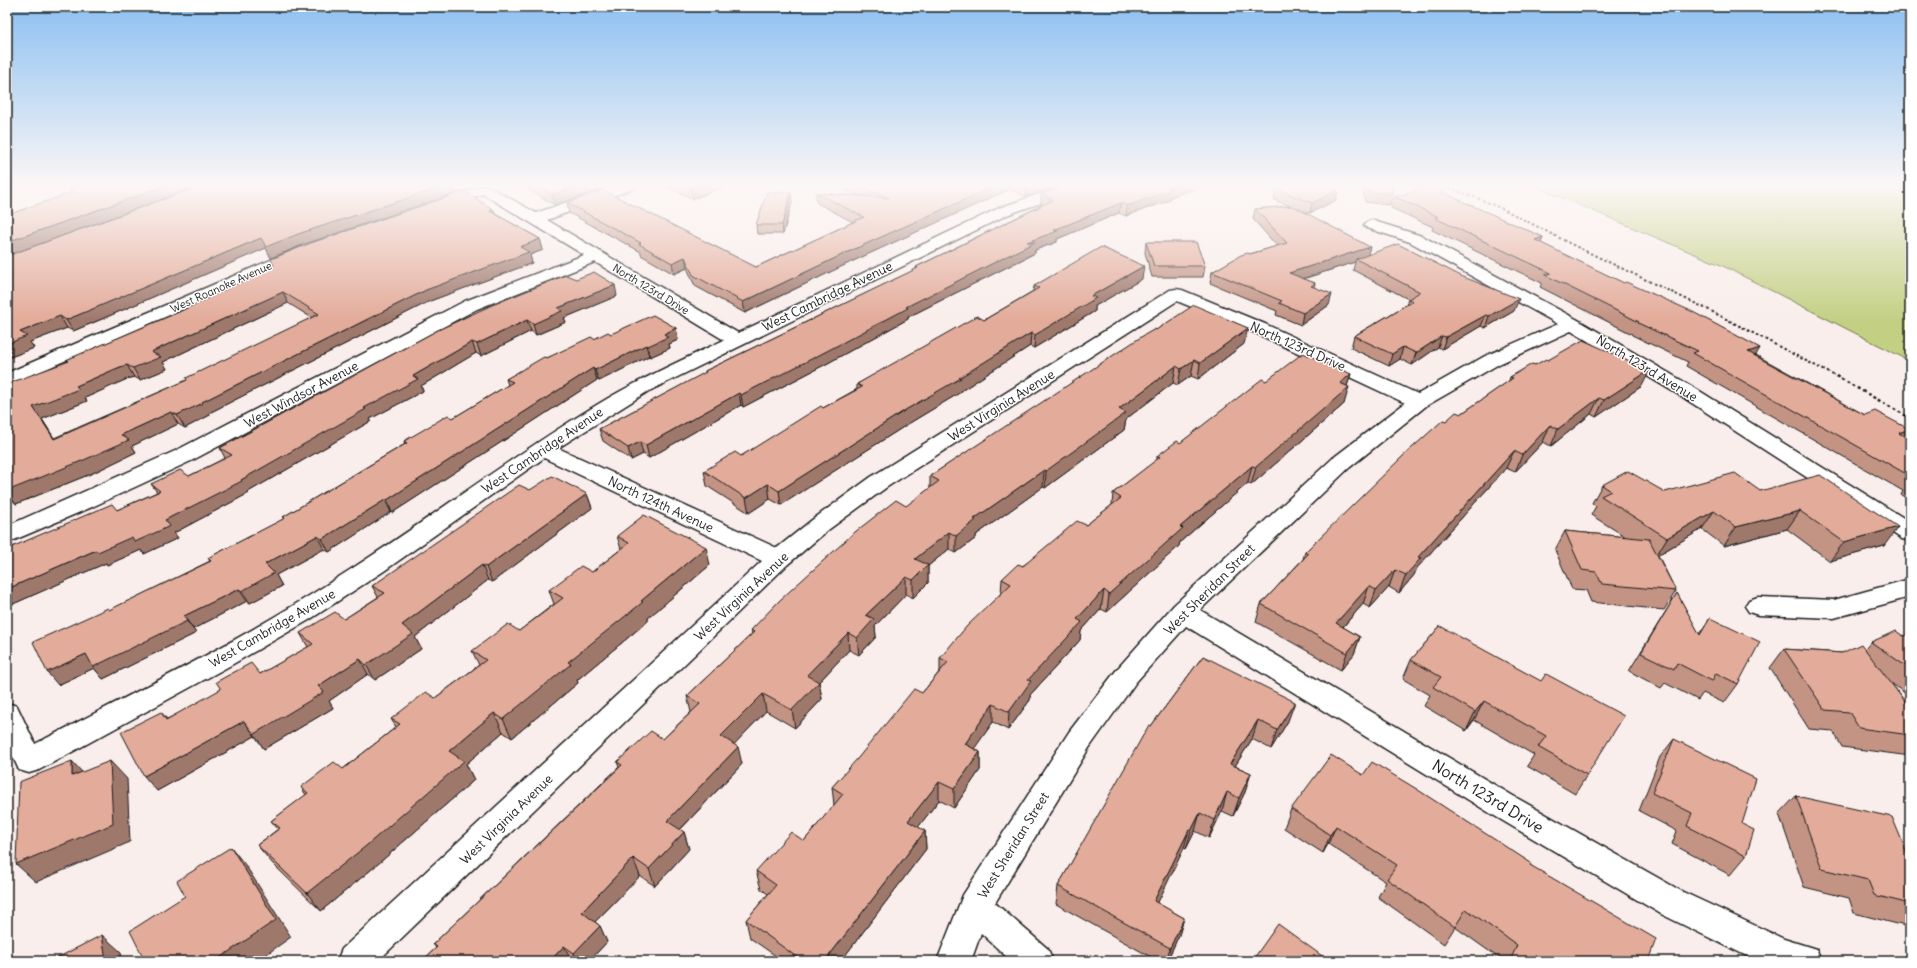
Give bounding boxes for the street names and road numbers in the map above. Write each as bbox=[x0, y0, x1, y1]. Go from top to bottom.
street label: West Cambridge Avenue bbox=[759, 257, 895, 335]
street label: West Roanoke Avenue bbox=[168, 258, 274, 316]
street label: North 123rd Drive bbox=[610, 261, 692, 317]
street label: North 123rd Drive bbox=[1247, 318, 1348, 375]
street label: North 123rd Avenue bbox=[1593, 331, 1701, 405]
street label: West Windsor Avenue bbox=[241, 357, 361, 432]
street label: West Virginia Avenue bbox=[945, 366, 1058, 445]
street label: West Cambridge Avenue bbox=[478, 403, 606, 497]
street label: North 124th Avenue bbox=[605, 473, 716, 536]
street label: West Sheridan Street bbox=[1160, 540, 1259, 639]
street label: West Virginia Avenue bbox=[691, 548, 792, 644]
street label: West Cambridge Avenue bbox=[206, 585, 338, 672]
street label: North 123rd Drive bbox=[1429, 755, 1547, 837]
street label: West Virginia Avenue bbox=[456, 771, 556, 868]
street label: West Sheridan Street bbox=[974, 788, 1053, 902]

